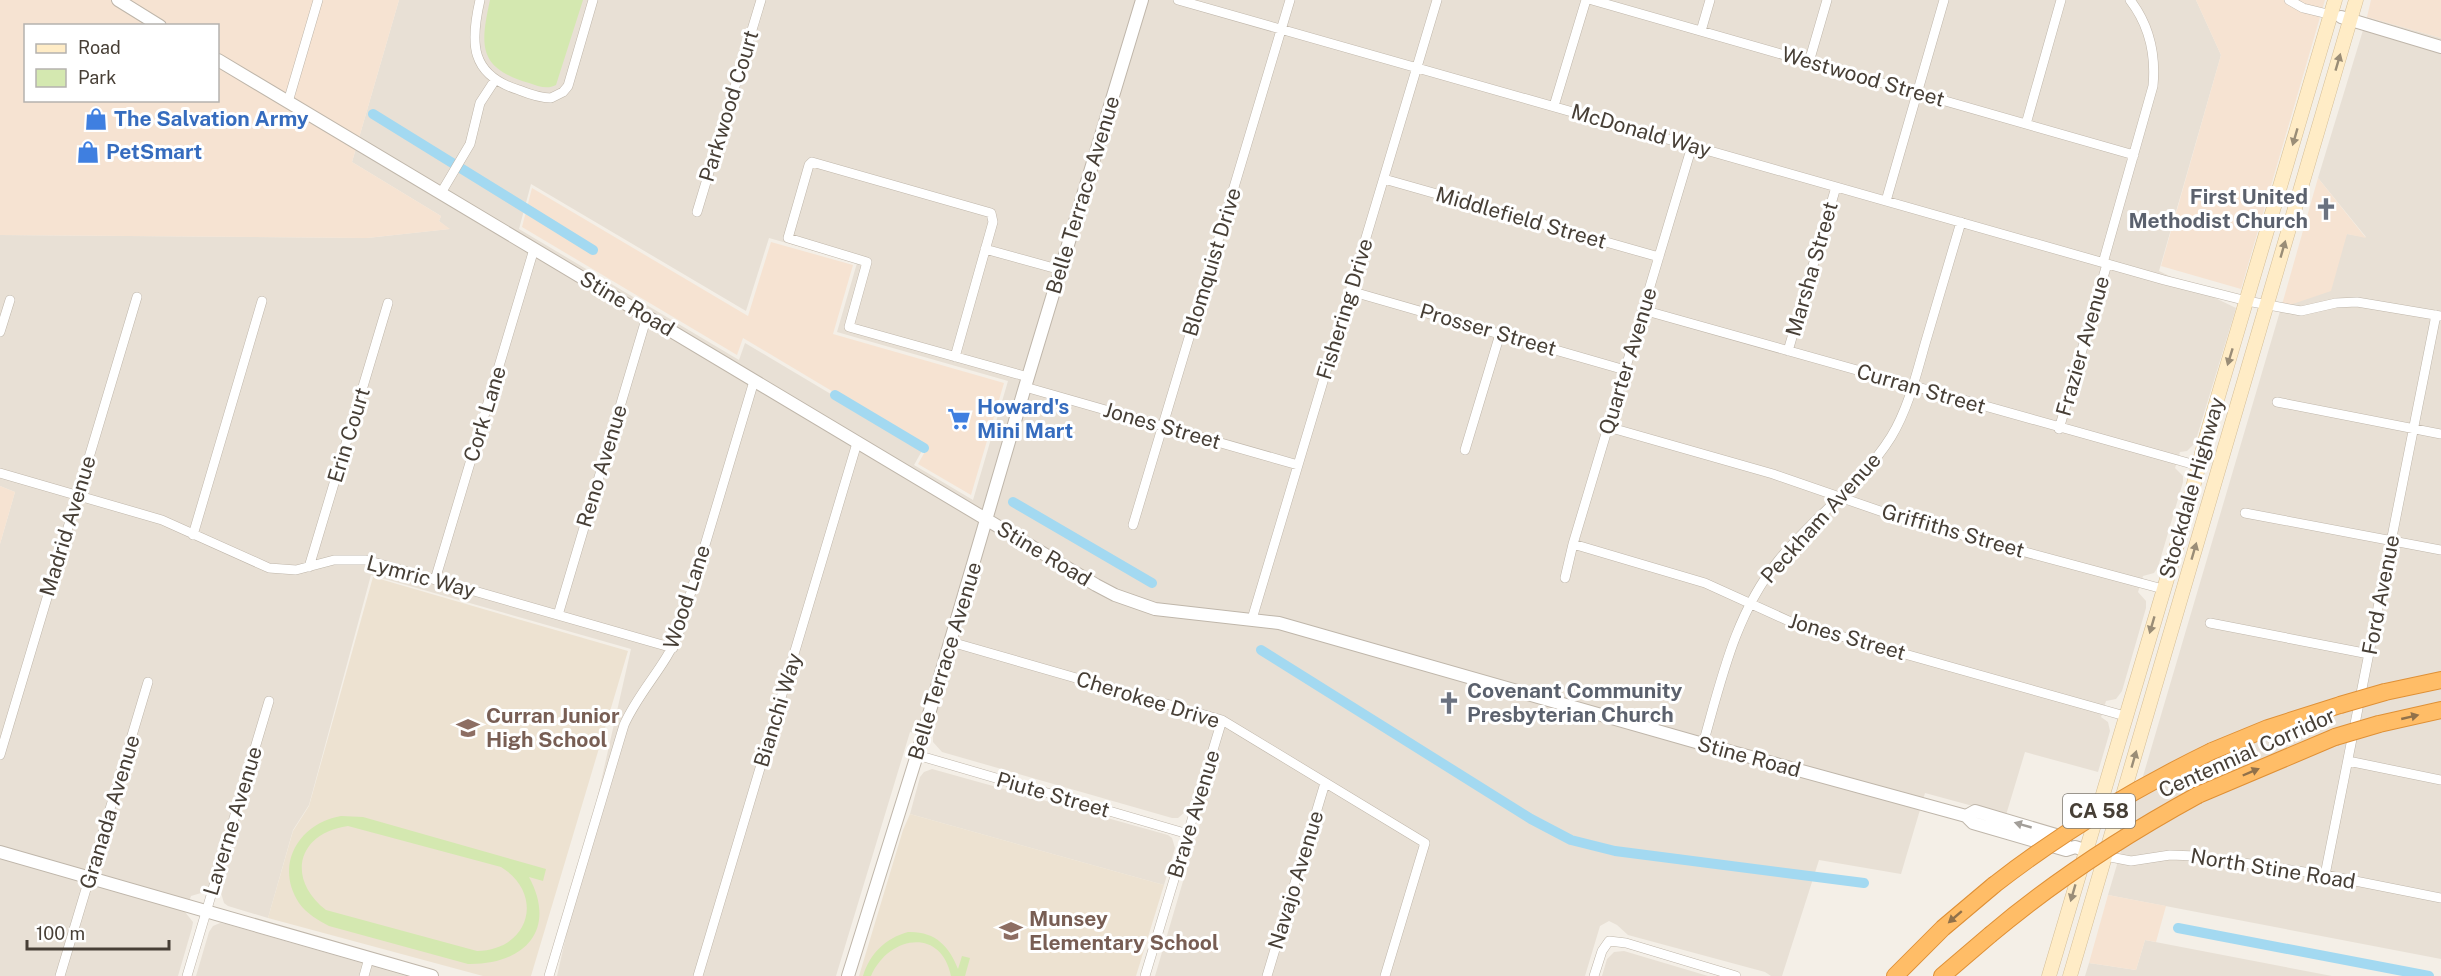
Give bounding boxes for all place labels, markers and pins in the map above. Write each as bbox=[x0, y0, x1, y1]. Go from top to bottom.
shop icon: The Salvation Army bbox=[83, 106, 109, 132]
place label: The Salvation Army bbox=[114, 106, 309, 131]
shop icon: PetSmart bbox=[75, 139, 101, 165]
place label: PetSmart bbox=[106, 139, 202, 164]
place label: First United Methodist Church bbox=[2128, 184, 2308, 233]
church icon: First United Methodist Church bbox=[2313, 196, 2339, 222]
place label: Howard's Mini Mart bbox=[977, 394, 1073, 443]
supermarket icon: Howard's Mini Mart bbox=[946, 406, 972, 432]
place label: Covenant Community Presbyterian Church bbox=[1467, 678, 1683, 727]
church icon: Covenant Community Presbyterian Church bbox=[1436, 690, 1462, 716]
place label: Curran Junior High School bbox=[486, 703, 620, 752]
school or university icon: Curran Junior High School bbox=[455, 715, 481, 741]
place label: Munsey Elementary School bbox=[1029, 906, 1219, 955]
school or university icon: Munsey Elementary School bbox=[998, 918, 1024, 944]

